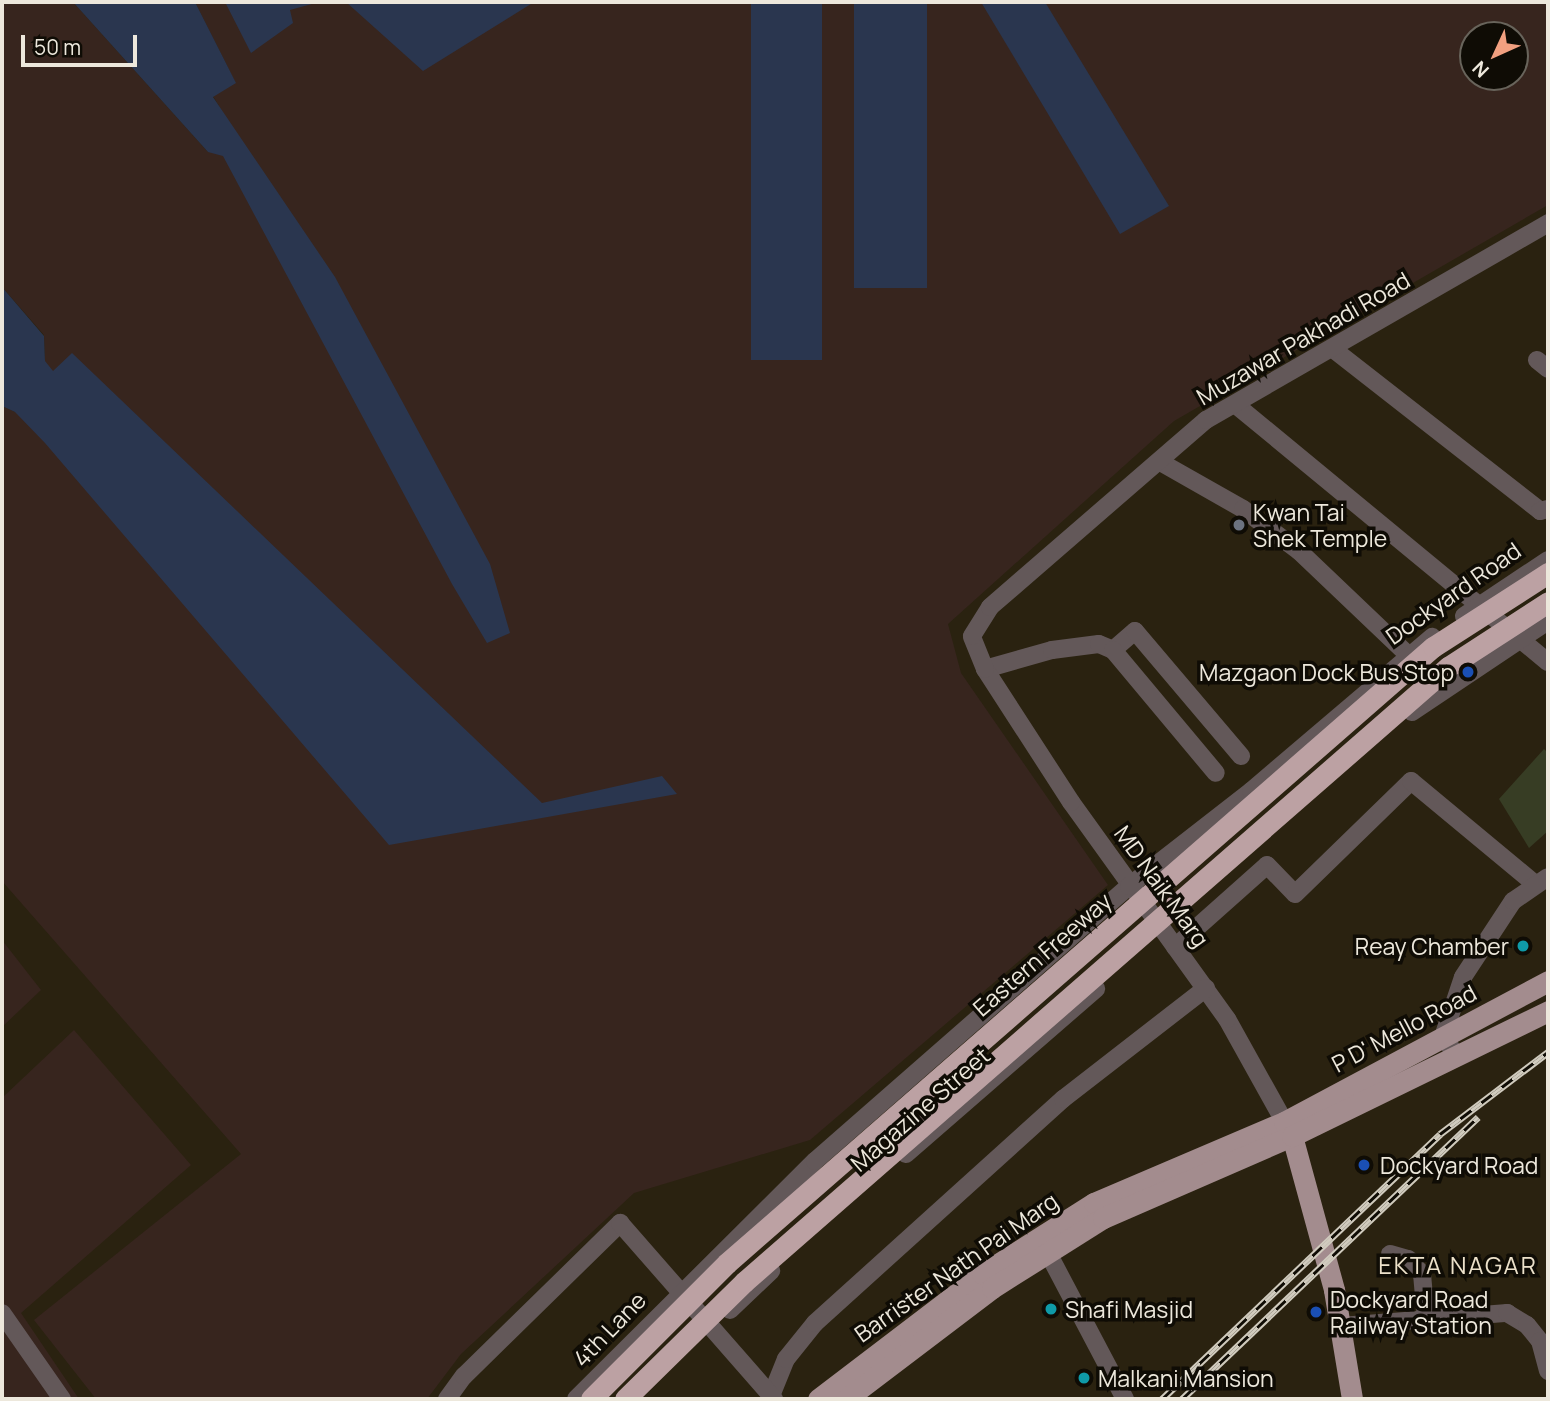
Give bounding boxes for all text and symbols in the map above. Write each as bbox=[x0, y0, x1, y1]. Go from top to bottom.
scale bar bbox=[24, 21, 140, 65]
north arrow bbox=[1459, 21, 1529, 91]
text: 50 m bbox=[34, 33, 81, 61]
text: N bbox=[1467, 55, 1495, 83]
street label: Muzawar Pakhadi Road bbox=[1192, 266, 1414, 410]
place label: Kwan Tai Shek Temple bbox=[1253, 498, 1387, 552]
marker: Kwan Tai Shek Temple bbox=[1231, 517, 1247, 533]
street label: Dockyard Road bbox=[1380, 536, 1526, 650]
place label: Mazgaon Dock Bus Stop bbox=[1199, 658, 1454, 686]
marker: Mazgaon Dock Bus Stop bbox=[1460, 664, 1476, 680]
street label: MD Naik Marg bbox=[1109, 820, 1215, 952]
street label: Eastern Freeway bbox=[967, 887, 1117, 1021]
place label: Reay Chamber bbox=[1355, 932, 1509, 960]
marker: Reay Chamber bbox=[1515, 938, 1531, 954]
street label: P D' Mello Road bbox=[1327, 978, 1481, 1078]
street label: Magazine Street bbox=[845, 1041, 995, 1177]
place label: Dockyard Road bbox=[1380, 1151, 1538, 1179]
marker: Dockyard Road bbox=[1354, 1155, 1374, 1175]
street label: Barrister Nath Pai Marg bbox=[849, 1186, 1063, 1348]
district label: EKTA NAGAR bbox=[1379, 1251, 1537, 1279]
place label: Dockyard Road Railway Station bbox=[1330, 1285, 1492, 1339]
street label: 4th Lane bbox=[567, 1286, 651, 1372]
place label: Shafi Masjid bbox=[1065, 1295, 1193, 1323]
marker: Shafi Masjid bbox=[1043, 1301, 1059, 1317]
marker: Dockyard Road Railway Station bbox=[1308, 1304, 1324, 1320]
place label: Malkani Mansion bbox=[1098, 1364, 1274, 1392]
marker: Malkani Mansion bbox=[1076, 1370, 1092, 1386]

